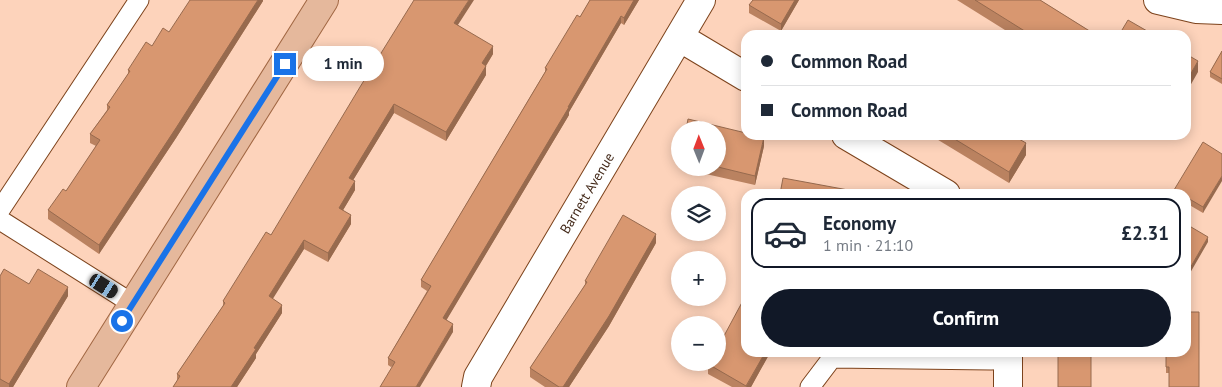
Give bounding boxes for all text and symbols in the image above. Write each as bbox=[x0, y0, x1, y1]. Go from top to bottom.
callout: 1 min bbox=[302, 46, 385, 82]
text: Common Road bbox=[791, 49, 908, 73]
route end bbox=[274, 53, 296, 75]
text: 1 min bbox=[323, 53, 363, 73]
text: Common Road bbox=[791, 98, 908, 122]
north arrow bbox=[671, 121, 726, 176]
map controls bbox=[671, 121, 726, 371]
street label: Barnett Avenue bbox=[556, 149, 618, 237]
button: layers bbox=[671, 186, 726, 241]
icon: car bbox=[763, 211, 808, 256]
text: Economy bbox=[823, 211, 896, 235]
text: £2.31 bbox=[1121, 221, 1169, 245]
text: 1 min · 21:10 bbox=[823, 235, 913, 255]
button: + bbox=[671, 251, 726, 306]
car bbox=[87, 272, 120, 300]
button: Confirm bbox=[761, 289, 1171, 347]
route start bbox=[111, 310, 133, 332]
button: − bbox=[671, 316, 726, 371]

